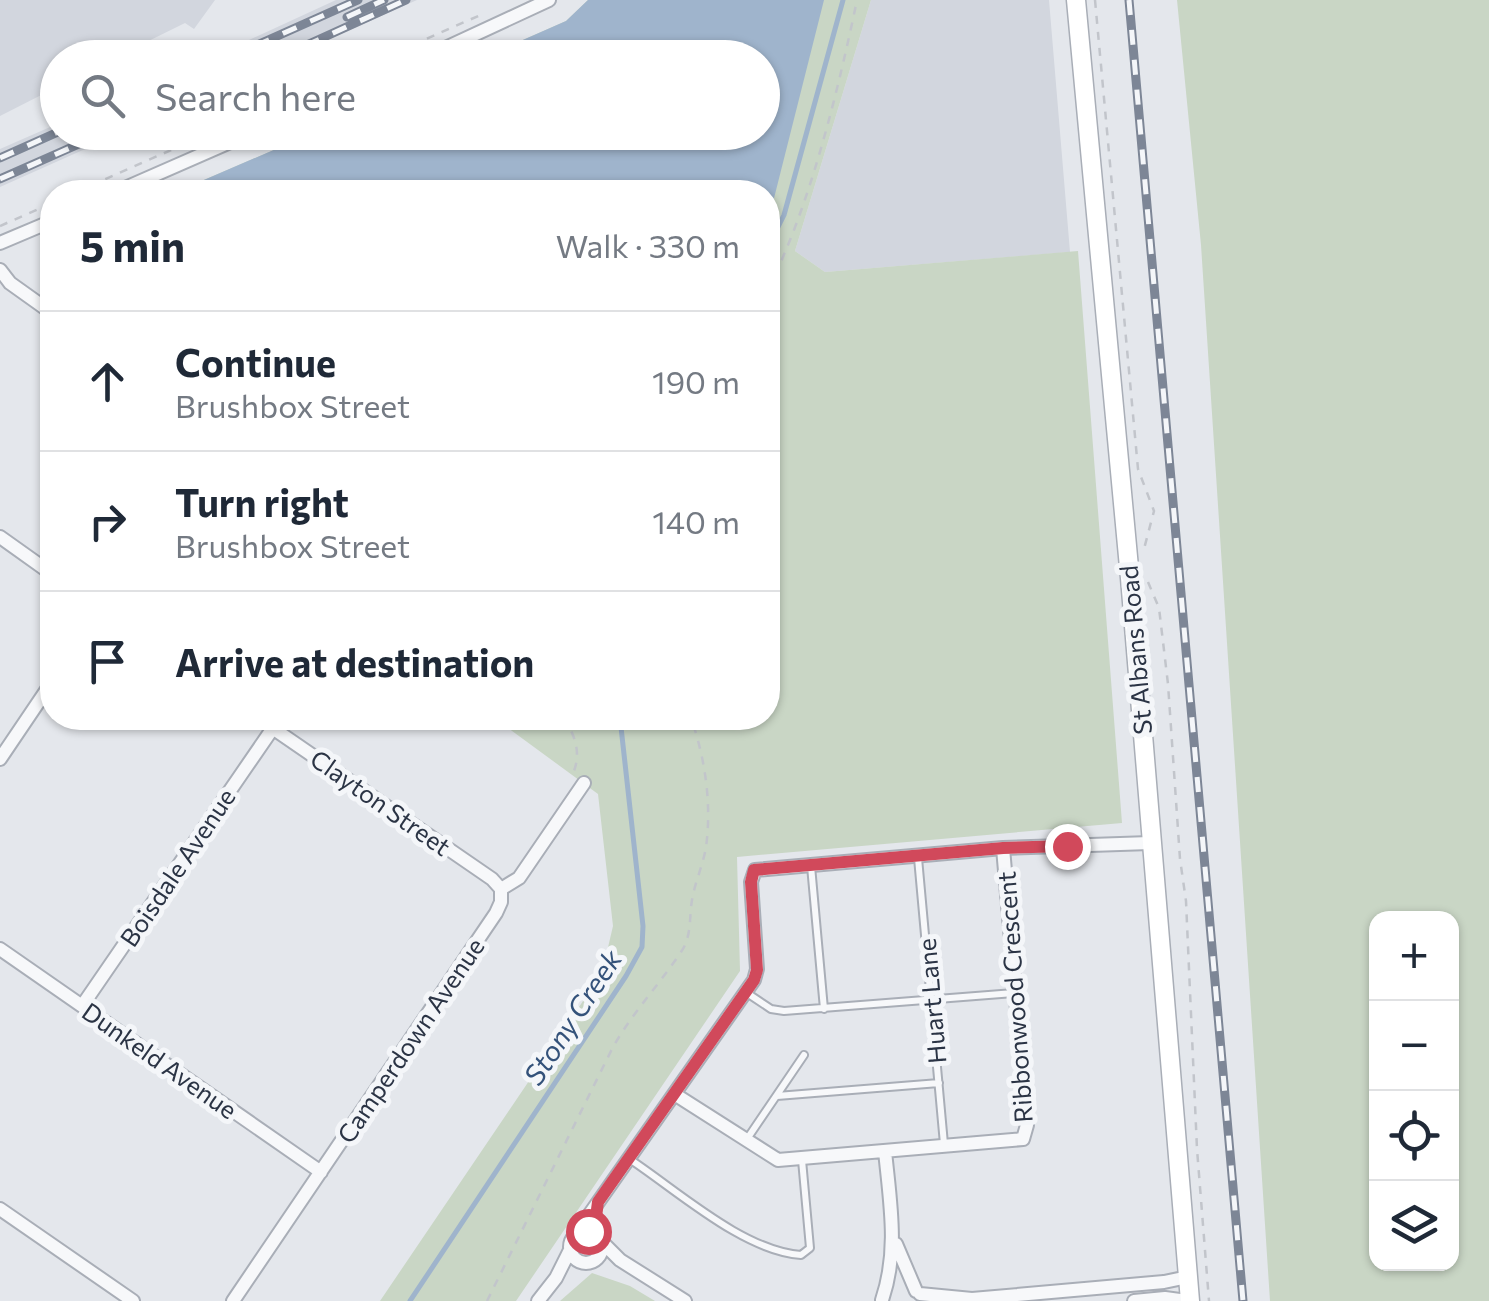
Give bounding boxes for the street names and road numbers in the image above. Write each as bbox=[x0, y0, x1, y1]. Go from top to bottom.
street label: St Albans Road bbox=[1113, 564, 1157, 736]
street label: Clayton Street bbox=[305, 743, 457, 861]
street label: Boisdale Avenue bbox=[113, 782, 241, 952]
street label: Ribbonwood Crescent bbox=[990, 870, 1038, 1124]
street label: Camperdown Avenue bbox=[330, 932, 490, 1148]
street label: Huart Lane bbox=[911, 937, 951, 1065]
street label: Dunkeld Avenue bbox=[77, 996, 243, 1124]

